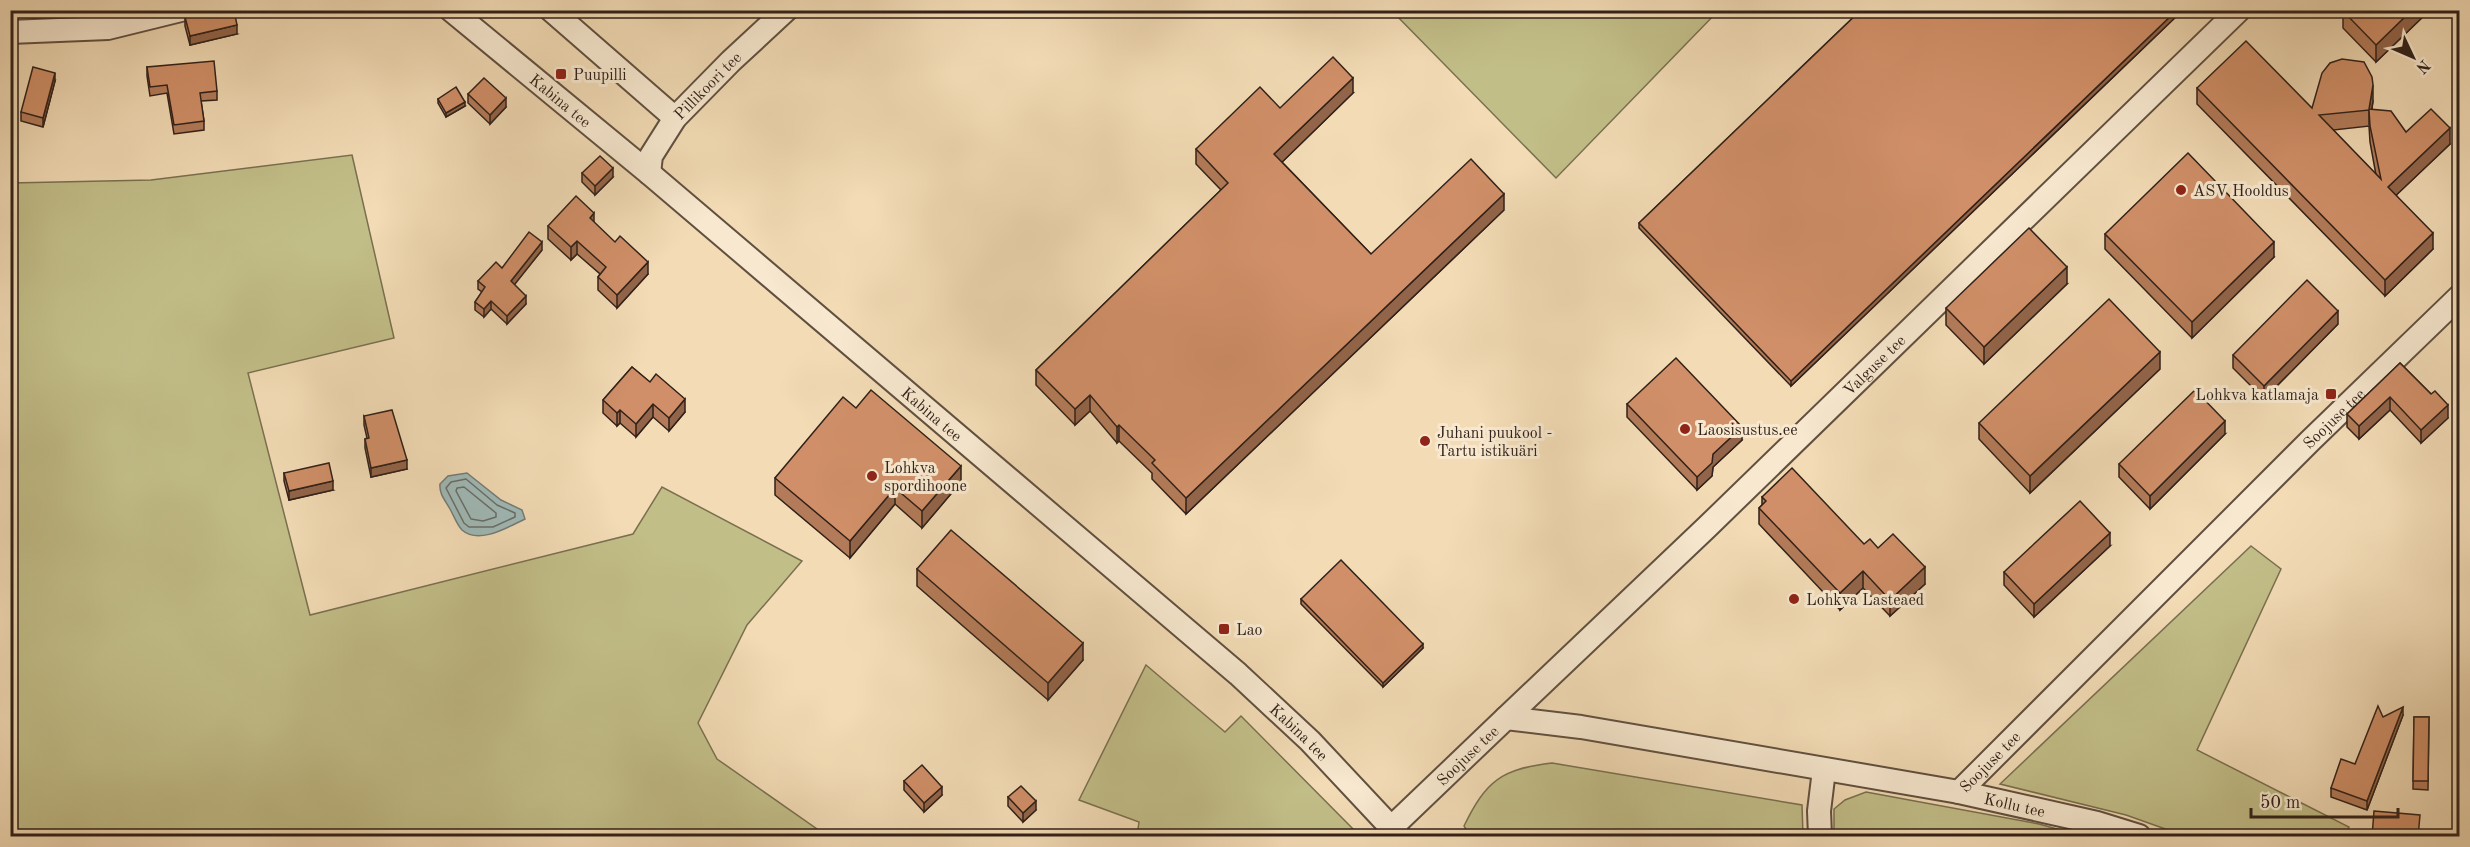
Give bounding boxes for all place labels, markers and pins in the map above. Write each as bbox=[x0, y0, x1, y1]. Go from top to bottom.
marker: Puupilli bbox=[554, 67, 568, 81]
place label: Puupilli bbox=[573, 68, 627, 84]
marker: ASV Hooldus bbox=[2174, 183, 2188, 197]
place label: ASV Hooldus bbox=[2193, 184, 2289, 200]
marker: Lohkva katlamaja bbox=[2324, 387, 2338, 401]
place label: Lohkva katlamaja bbox=[2195, 388, 2319, 404]
marker: Laosisustus.ee bbox=[1678, 422, 1692, 436]
place label: Laosisustus.ee bbox=[1697, 423, 1798, 439]
place label: Juhani puukool - Tartu istikuäri bbox=[1437, 426, 1553, 460]
marker: Juhani puukool - Tartu istikuäri bbox=[1418, 434, 1432, 448]
place label: Lohkva spordihoone bbox=[884, 461, 967, 495]
marker: Lohkva spordihoone bbox=[865, 469, 879, 483]
marker: Lohkva Lasteaed bbox=[1787, 592, 1801, 606]
place label: Lohkva Lasteaed bbox=[1806, 593, 1924, 609]
marker: Lao bbox=[1217, 622, 1231, 636]
place label: Lao bbox=[1236, 623, 1263, 639]

